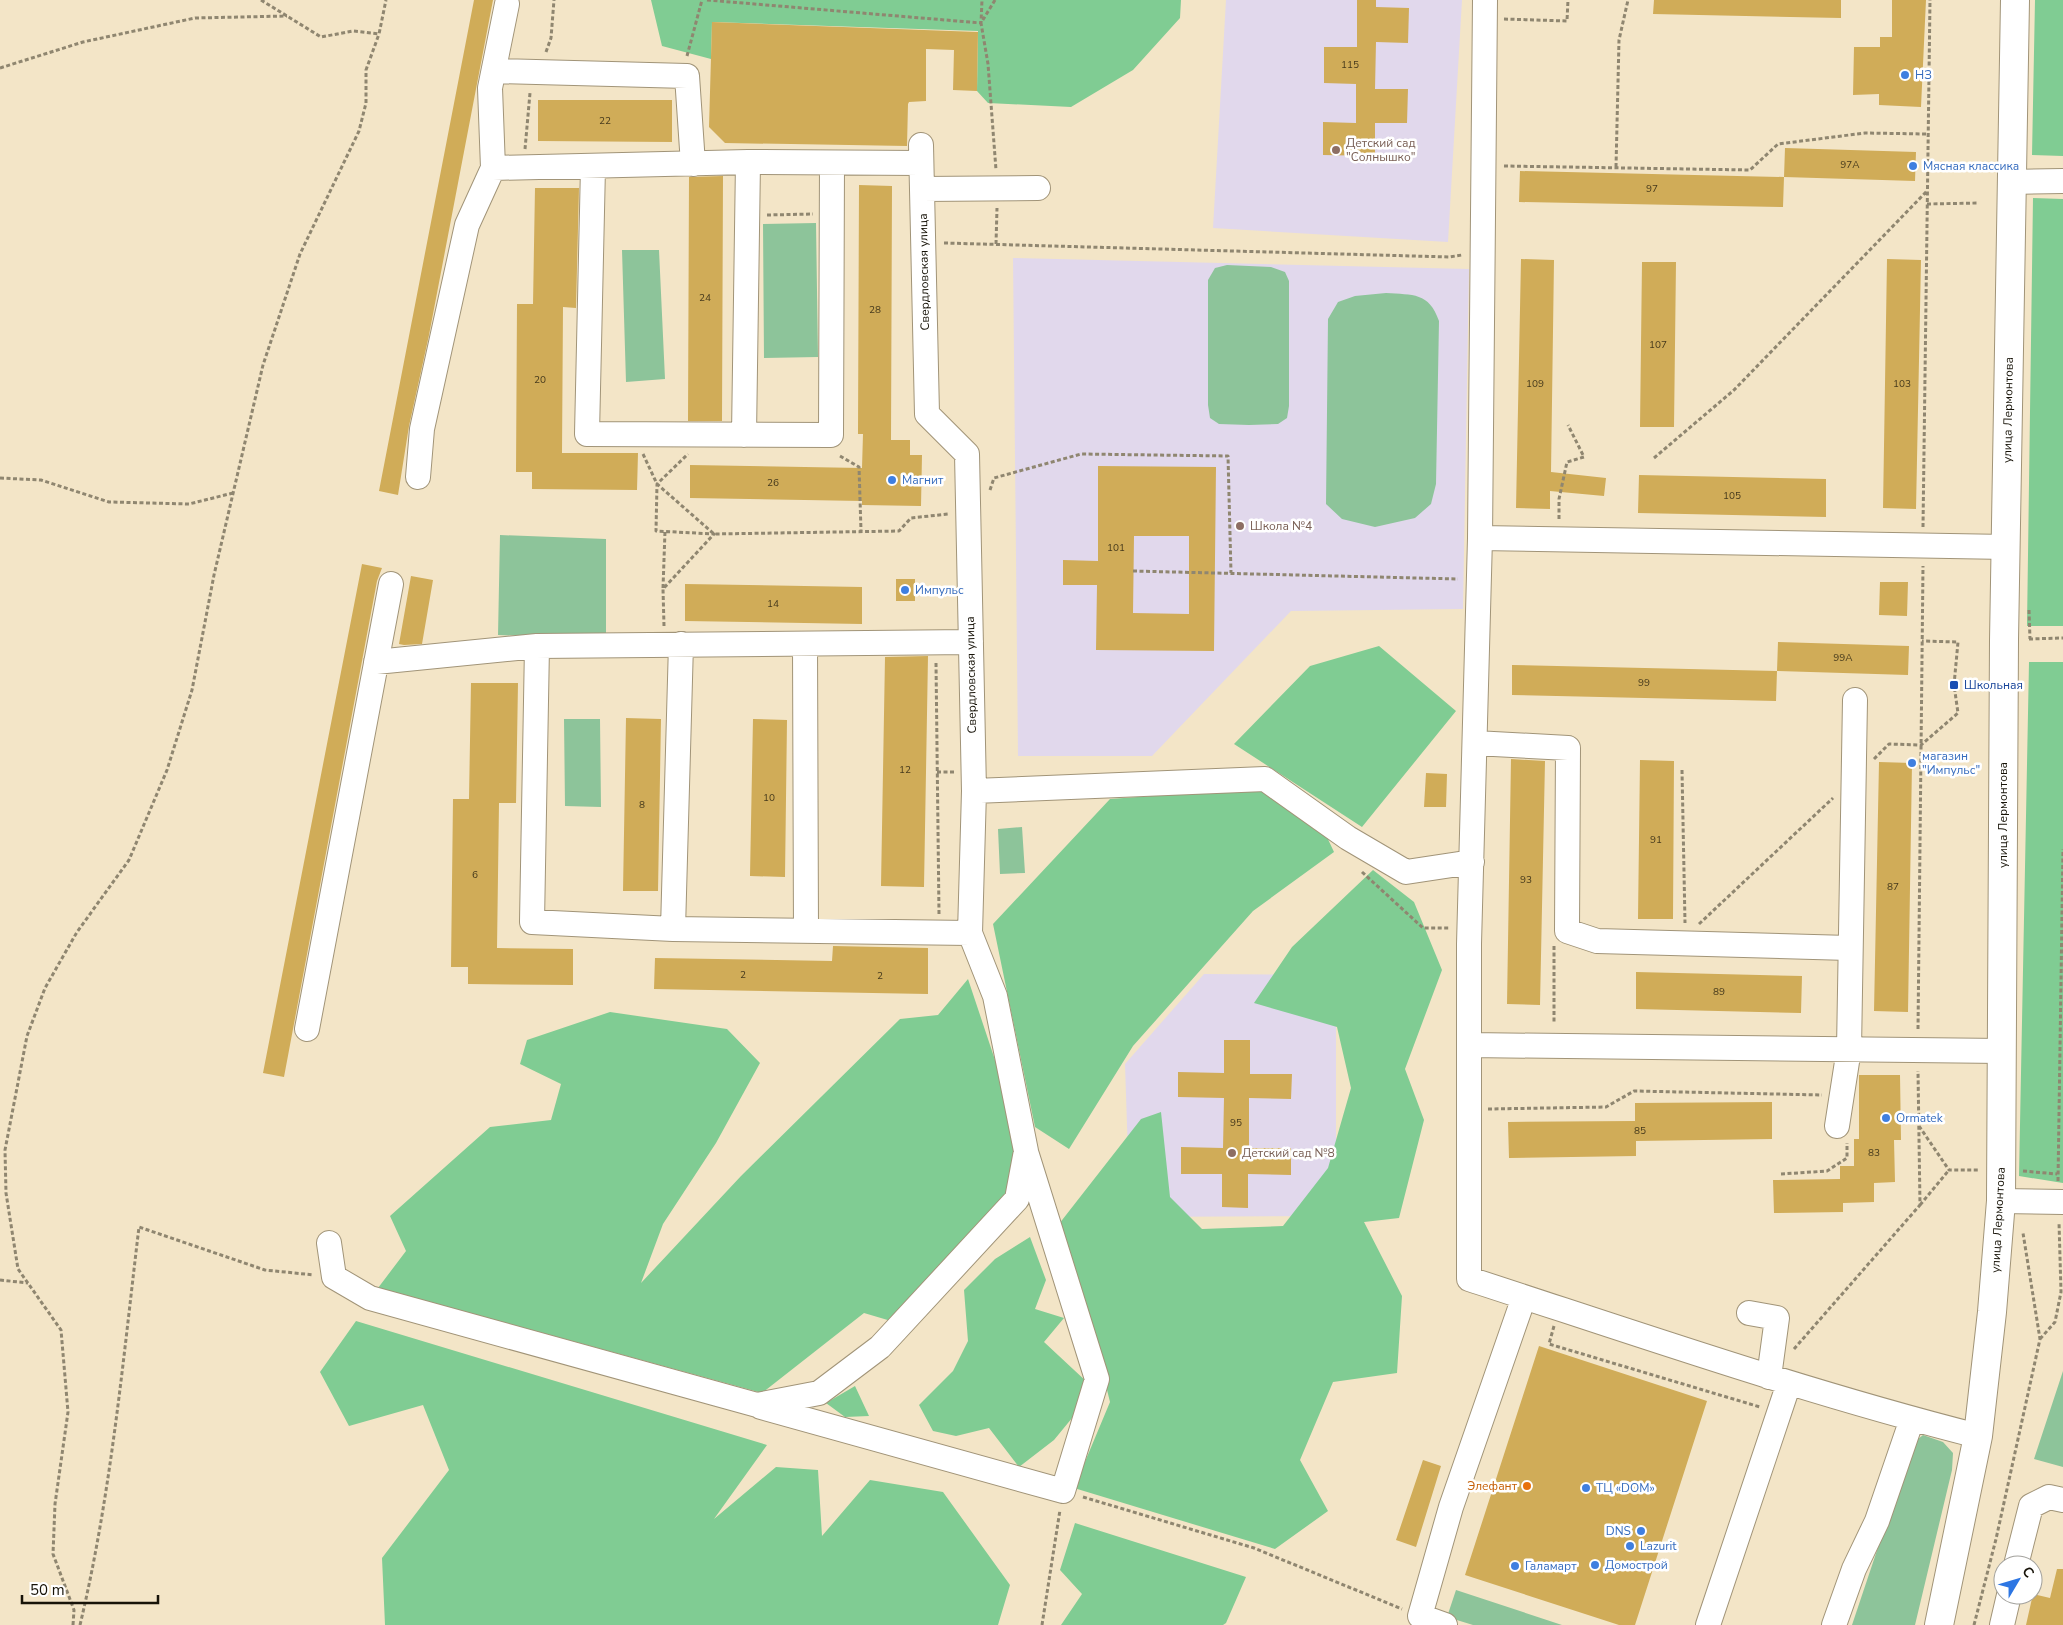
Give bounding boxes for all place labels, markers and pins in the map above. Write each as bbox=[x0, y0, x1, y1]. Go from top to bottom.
place label: НЗ bbox=[1915, 67, 1932, 83]
marker: НЗ bbox=[1899, 69, 1911, 81]
place label: Детский сад "Солнышко" bbox=[1346, 135, 1415, 165]
marker: Детский сад "Солнышко" bbox=[1330, 144, 1342, 156]
place label: Мясная классика bbox=[1923, 158, 2019, 174]
marker: Мясная классика bbox=[1907, 160, 1919, 172]
place label: Магнит bbox=[902, 472, 944, 488]
marker: Магнит bbox=[886, 474, 898, 486]
place label: Школа №4 bbox=[1250, 518, 1312, 534]
marker: Школа №4 bbox=[1234, 520, 1246, 532]
place label: Импульс bbox=[915, 582, 964, 598]
marker: Импульс bbox=[899, 584, 911, 596]
place label: Школьная bbox=[1964, 677, 2023, 693]
marker: Школьная bbox=[1948, 679, 1960, 691]
place label: магазин "Импульс" bbox=[1922, 748, 1980, 778]
marker: магазин "Импульс" bbox=[1906, 757, 1918, 769]
place label: Ormatek bbox=[1896, 1110, 1944, 1126]
marker: Ormatek bbox=[1880, 1112, 1892, 1124]
place label: Детский сад №8 bbox=[1242, 1145, 1335, 1161]
marker: Детский сад №8 bbox=[1226, 1147, 1238, 1159]
place label: Элефант bbox=[1467, 1478, 1518, 1494]
marker: Элефант bbox=[1521, 1480, 1533, 1492]
place label: ТЦ «DOM» bbox=[1596, 1480, 1655, 1496]
marker: ТЦ «DOM» bbox=[1580, 1482, 1592, 1494]
place label: DNS bbox=[1606, 1523, 1631, 1539]
marker: DNS bbox=[1635, 1525, 1647, 1537]
place label: Lazurit bbox=[1640, 1538, 1677, 1554]
marker: Lazurit bbox=[1624, 1540, 1636, 1552]
place label: Домострой bbox=[1605, 1557, 1668, 1573]
place label: Галамарт bbox=[1525, 1558, 1577, 1574]
marker: Домострой bbox=[1589, 1559, 1601, 1571]
marker: Галамарт bbox=[1509, 1560, 1521, 1572]

